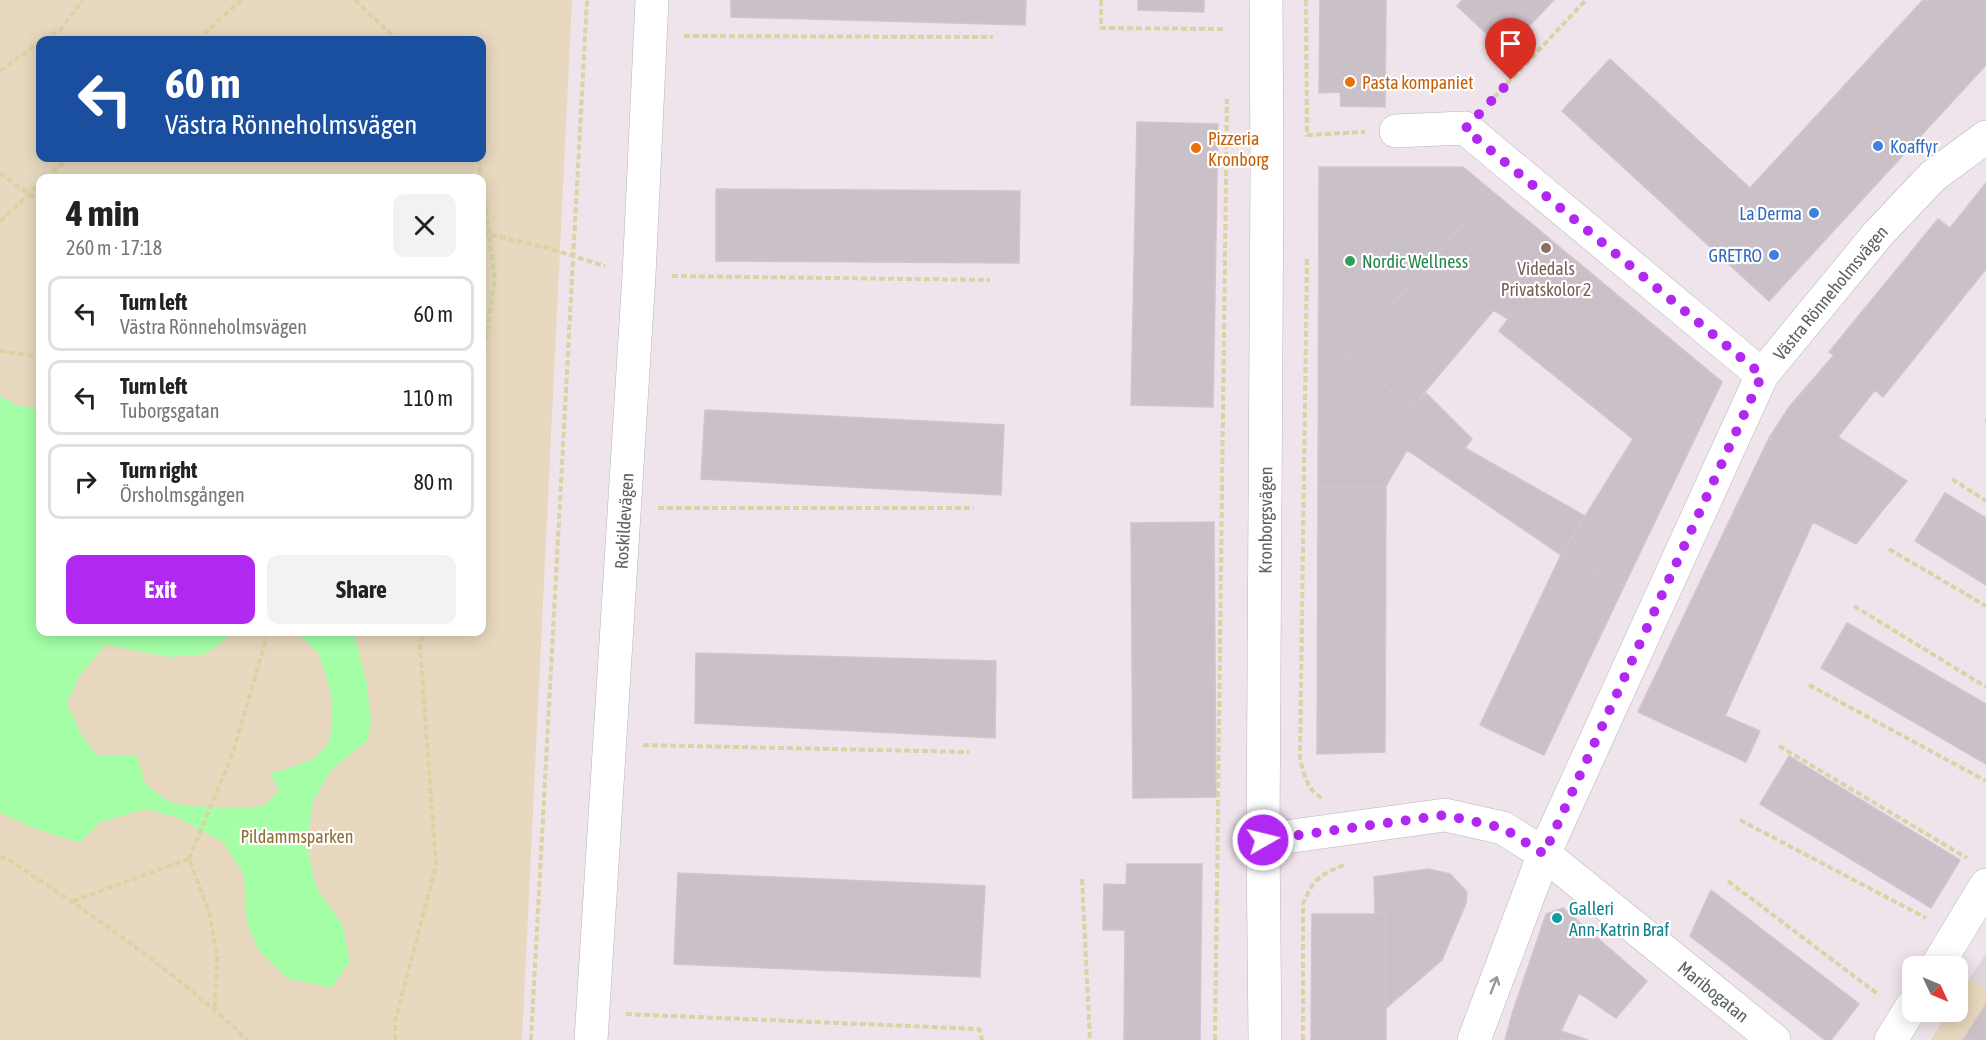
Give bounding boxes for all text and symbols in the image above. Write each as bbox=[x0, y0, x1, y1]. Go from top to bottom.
pin bbox=[1485, 18, 1536, 80]
icon: arrive bbox=[1494, 27, 1527, 60]
text: 60 m bbox=[165, 59, 240, 107]
icon: left bbox=[66, 60, 144, 138]
place label: Pasta kompaniet bbox=[1362, 72, 1473, 93]
marker: Pasta kompaniet bbox=[1343, 75, 1357, 89]
text: Västra Rönneholmsvägen bbox=[165, 109, 417, 140]
place label: Pizzeria Kronborg bbox=[1208, 128, 1269, 170]
place label: Koaffyr bbox=[1890, 136, 1938, 157]
marker: Koaffyr bbox=[1871, 139, 1885, 153]
marker: Pizzeria Kronborg bbox=[1189, 141, 1203, 155]
text: 4 min bbox=[66, 192, 140, 234]
button: close bbox=[393, 194, 456, 257]
place label: La Derma bbox=[1739, 203, 1802, 224]
marker: La Derma bbox=[1807, 206, 1821, 220]
street label: Västra Rönneholmsvägen bbox=[1768, 221, 1892, 364]
text: 260 m · 17:18 bbox=[66, 236, 162, 259]
marker: Videdals Privatskolor 2 bbox=[1539, 241, 1553, 255]
place label: GRETRO bbox=[1709, 245, 1762, 266]
marker: GRETRO bbox=[1767, 248, 1781, 262]
place label: Nordic Wellness bbox=[1362, 251, 1468, 272]
marker: Nordic Wellness bbox=[1343, 254, 1357, 268]
place label: Videdals Privatskolor 2 bbox=[1501, 258, 1591, 300]
text: Turn left bbox=[120, 289, 187, 315]
icon: left bbox=[69, 297, 102, 330]
text: 60 m bbox=[413, 301, 453, 327]
text: Västra Rönneholmsvägen bbox=[120, 315, 307, 338]
text: Turn left bbox=[120, 373, 187, 399]
icon: left bbox=[69, 381, 102, 414]
text: 110 m bbox=[403, 385, 453, 411]
text: Tuborgsgatan bbox=[120, 399, 220, 422]
text: Turn right bbox=[120, 457, 197, 483]
icon: right bbox=[69, 465, 102, 498]
street label: Kronborgsvägen bbox=[1254, 466, 1276, 574]
text: 80 m bbox=[413, 469, 453, 495]
street label: Roskildevägen bbox=[610, 472, 637, 570]
text: Örsholmsgången bbox=[120, 483, 245, 506]
button: Exit bbox=[66, 555, 255, 624]
button: Share bbox=[267, 555, 456, 624]
position arrow bbox=[1231, 808, 1295, 872]
park label: Pildammsparken bbox=[240, 826, 354, 847]
place label: Galleri Ann-Katrin Braf bbox=[1569, 898, 1669, 940]
marker: Galleri Ann-Katrin Braf bbox=[1550, 911, 1564, 925]
street label: Maribogatan bbox=[1674, 956, 1753, 1026]
north arrow bbox=[1902, 956, 1968, 1022]
map controls bbox=[1902, 956, 1968, 1022]
one-way arrow bbox=[1490, 976, 1501, 995]

